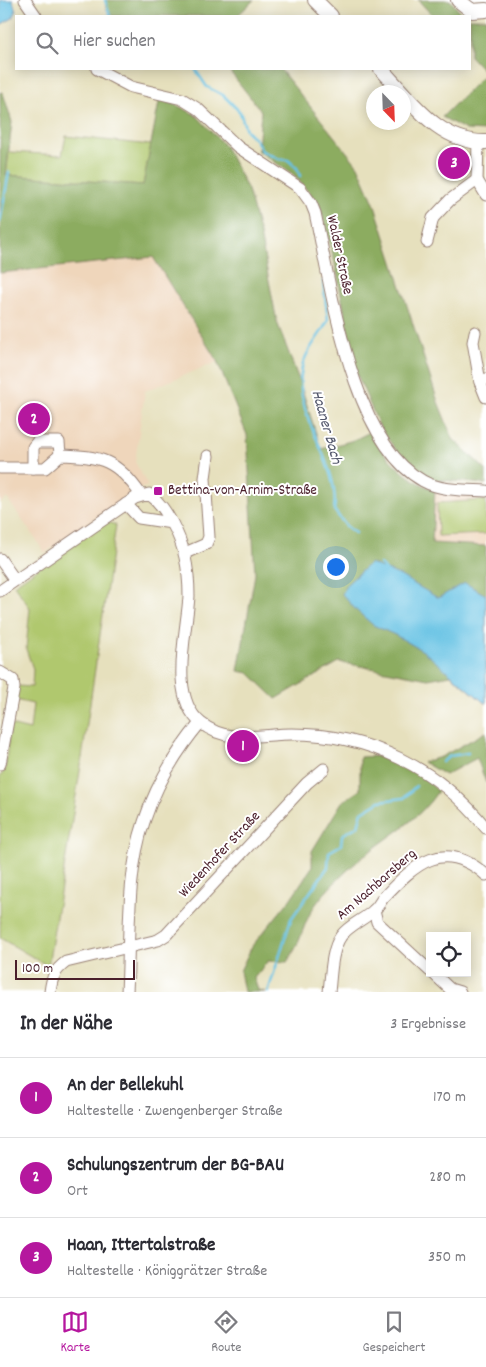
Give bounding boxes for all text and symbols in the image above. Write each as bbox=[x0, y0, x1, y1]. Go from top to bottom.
search box bbox=[15, 15, 471, 70]
icon: search bbox=[33, 29, 61, 57]
text: Hier suchen bbox=[73, 29, 156, 56]
north arrow bbox=[366, 85, 411, 130]
pin: 3 bbox=[438, 144, 470, 182]
street label: Walder Straße bbox=[320, 213, 358, 297]
water label: Haaner Bach bbox=[304, 387, 348, 467]
pin: 2 bbox=[18, 400, 50, 438]
place label: Bettina-von-Arnim-Straße bbox=[168, 480, 317, 502]
marker: Bettina-von-Arnim-Straße bbox=[152, 485, 164, 497]
your location bbox=[323, 554, 349, 580]
pin: 1 bbox=[227, 727, 259, 765]
street label: Wiedenhofer Straße bbox=[174, 806, 266, 903]
street label: Am Nachbarsberg bbox=[332, 844, 422, 926]
map controls bbox=[426, 932, 471, 977]
button: locate bbox=[426, 932, 471, 977]
scale bar bbox=[15, 957, 135, 980]
text: 100 m bbox=[22, 959, 53, 979]
text: In der Nähe bbox=[20, 1010, 112, 1040]
text: 3 Ergebnisse bbox=[390, 1013, 466, 1036]
text: An der Bellekuhl bbox=[67, 1073, 183, 1100]
text: 1 bbox=[34, 1086, 38, 1109]
text: 170 m bbox=[433, 1086, 466, 1109]
text: Haltestelle · Zwengenberger Straße bbox=[67, 1100, 283, 1123]
text: Schulungszentrum der BG-BAU bbox=[67, 1153, 284, 1180]
text: 2 bbox=[33, 1166, 40, 1189]
text: 280 m bbox=[429, 1166, 466, 1189]
text: Ort bbox=[67, 1180, 88, 1203]
text: Haan, Ittertalstraße bbox=[67, 1233, 215, 1260]
text: 3 bbox=[32, 1246, 40, 1269]
text: 350 m bbox=[428, 1246, 466, 1269]
text: Haltestelle · Königgrätzer Straße bbox=[67, 1260, 267, 1283]
tab: Karte bbox=[61, 1308, 90, 1358]
tab: Route bbox=[211, 1308, 242, 1358]
tab: Gespeichert bbox=[363, 1308, 425, 1358]

